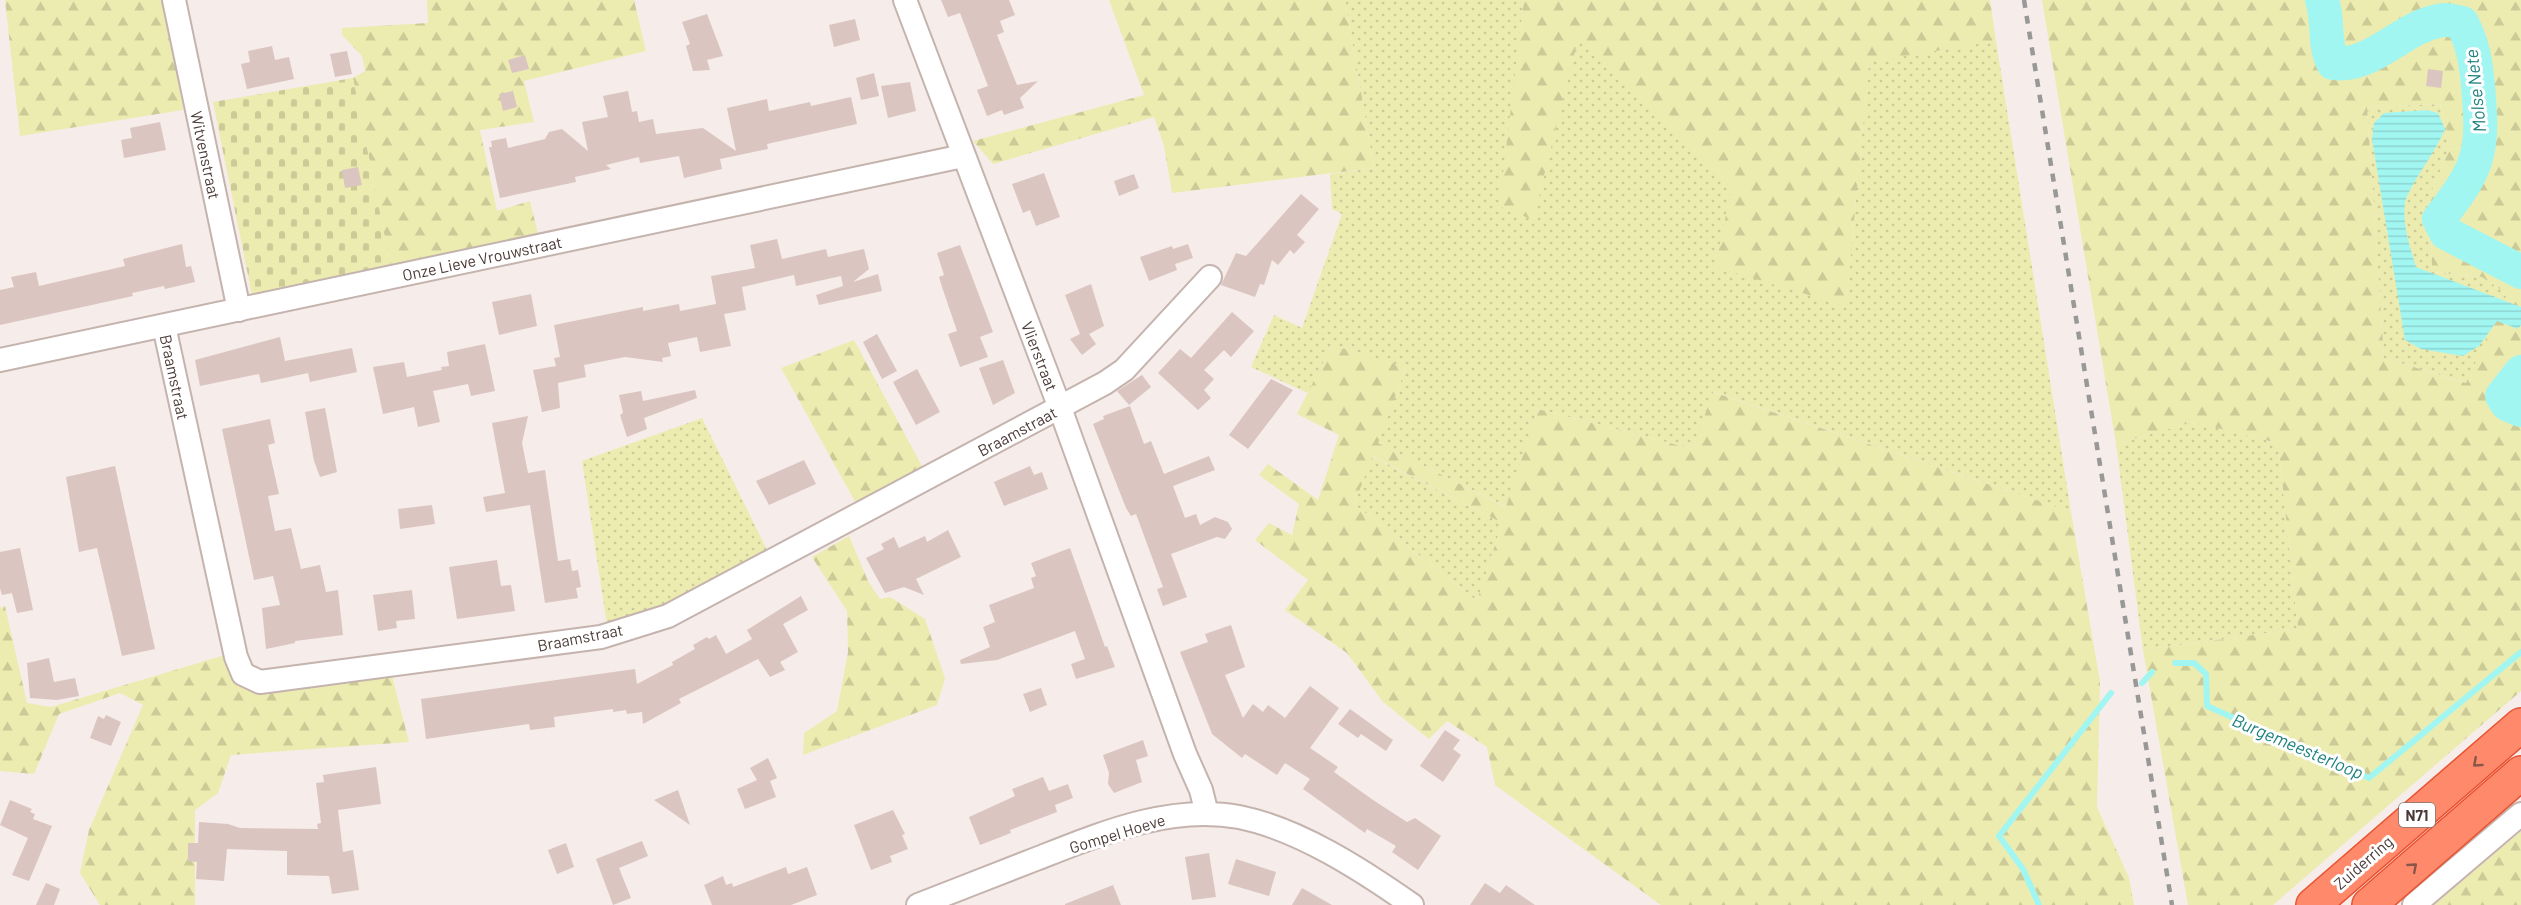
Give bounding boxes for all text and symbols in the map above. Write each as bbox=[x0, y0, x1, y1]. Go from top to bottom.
water label: Molse Nete bbox=[2460, 48, 2490, 134]
street label: Witvenstraat bbox=[187, 109, 225, 201]
street label: Onze Lieve Vrouwstraat bbox=[400, 232, 564, 284]
street label: Vlierstraat bbox=[1018, 319, 1062, 393]
street label: Braamstraat bbox=[157, 333, 193, 421]
street label: Braamstraat bbox=[974, 402, 1060, 460]
street label: Braamstraat bbox=[536, 619, 624, 655]
water label: Burgemeesterloop bbox=[2229, 708, 2367, 784]
one-way arrow bbox=[2473, 756, 2484, 767]
road number: N71 bbox=[2399, 803, 2435, 827]
street label: Gompel Hoeve bbox=[1067, 809, 1167, 857]
street label: Zuiderring bbox=[2330, 831, 2396, 893]
one-way arrow bbox=[2406, 863, 2417, 874]

